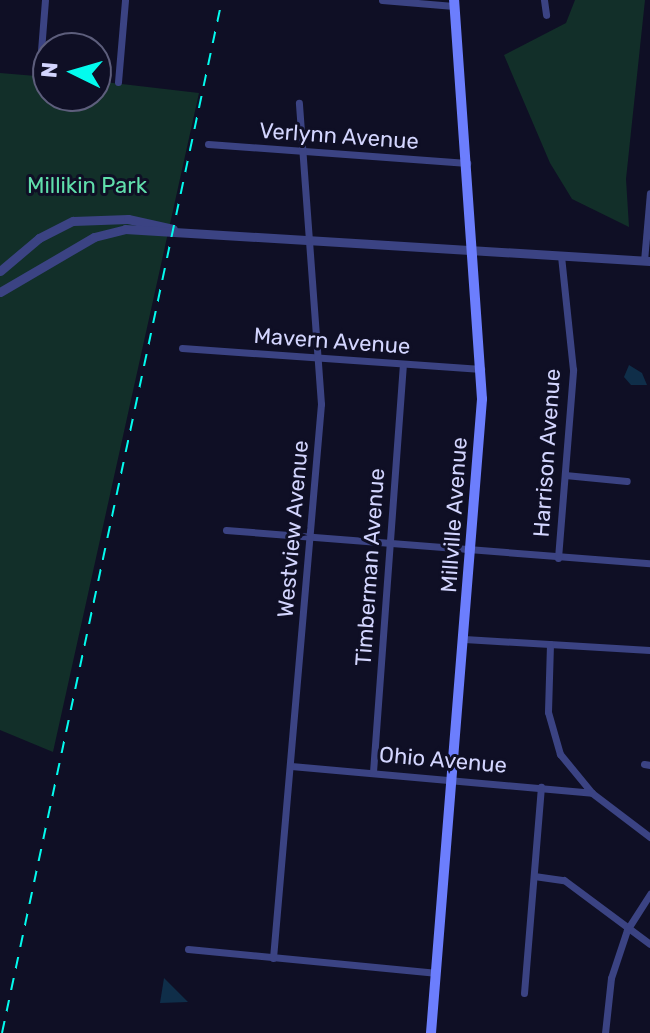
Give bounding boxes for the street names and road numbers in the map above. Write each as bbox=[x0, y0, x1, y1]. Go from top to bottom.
street label: Verlynn Avenue bbox=[258, 117, 420, 155]
street label: Mavern Avenue bbox=[252, 322, 412, 360]
street label: Harrison Avenue bbox=[528, 368, 566, 538]
street label: Millville Avenue bbox=[435, 436, 473, 594]
street label: Westview Avenue bbox=[272, 439, 314, 619]
street label: Timberman Avenue bbox=[350, 467, 390, 667]
street label: Ohio Avenue bbox=[378, 741, 508, 779]

